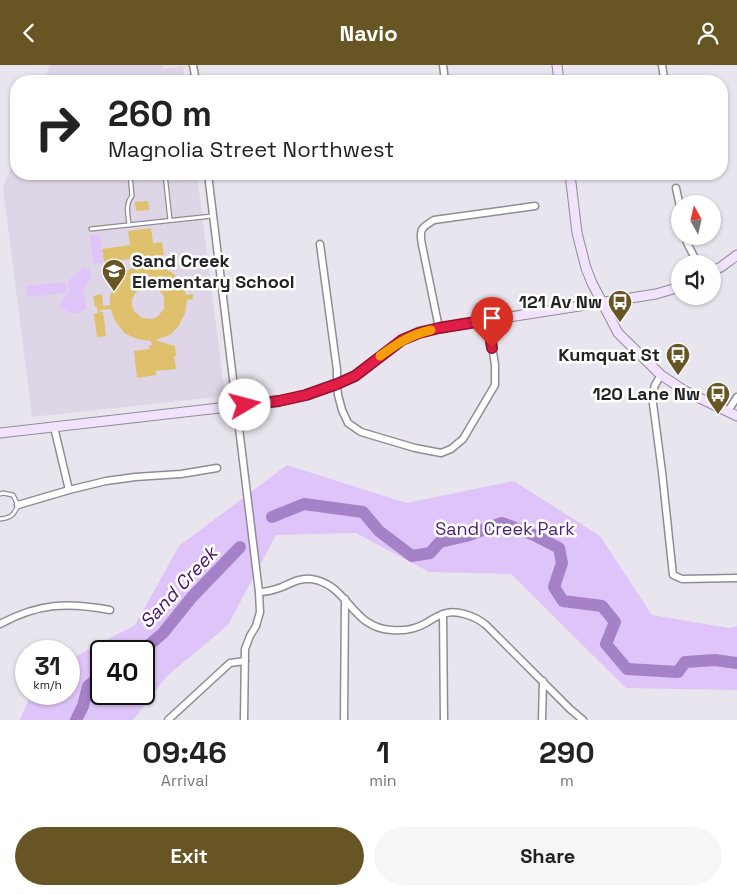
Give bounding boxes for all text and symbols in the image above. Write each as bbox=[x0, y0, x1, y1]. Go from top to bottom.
icon: back bbox=[15, 19, 43, 47]
text: Navio bbox=[339, 19, 398, 47]
icon: person bbox=[694, 19, 722, 47]
text: 260 m bbox=[108, 92, 212, 136]
icon: right bbox=[25, 95, 90, 160]
text: Magnolia Street Northwest bbox=[108, 135, 394, 163]
north arrow bbox=[671, 195, 721, 245]
map controls bbox=[671, 195, 721, 305]
place label: Sand Creek Elementary School bbox=[132, 249, 295, 293]
button: sound bbox=[671, 255, 721, 305]
school or university icon: Sand Creek Elementary School bbox=[101, 258, 127, 292]
bus stop icon: 121 Av Nw bbox=[607, 289, 633, 323]
place label: 121 Av Nw bbox=[519, 290, 602, 313]
pin bbox=[471, 297, 513, 348]
icon: arrive bbox=[478, 304, 506, 332]
bus stop icon: Kumquat St bbox=[665, 342, 691, 376]
place label: Kumquat St bbox=[558, 343, 660, 366]
position arrow bbox=[218, 378, 270, 430]
bus stop icon: 120 Lane Nw bbox=[705, 381, 731, 415]
place label: 120 Lane Nw bbox=[593, 382, 700, 405]
park label: Sand Creek Park bbox=[435, 517, 575, 540]
water label: Sand Creek bbox=[134, 539, 225, 634]
speed limit sign: 40 bbox=[90, 640, 155, 705]
text: 31 bbox=[34, 650, 61, 682]
text: km/h bbox=[33, 677, 62, 693]
text: 09:46 bbox=[142, 733, 227, 772]
text: 1 bbox=[376, 733, 390, 772]
text: 290 bbox=[539, 733, 595, 772]
text: Arrival bbox=[161, 770, 208, 791]
text: min bbox=[369, 770, 397, 791]
text: m bbox=[560, 770, 574, 791]
button: Exit bbox=[15, 827, 364, 885]
button: Share bbox=[374, 827, 722, 885]

